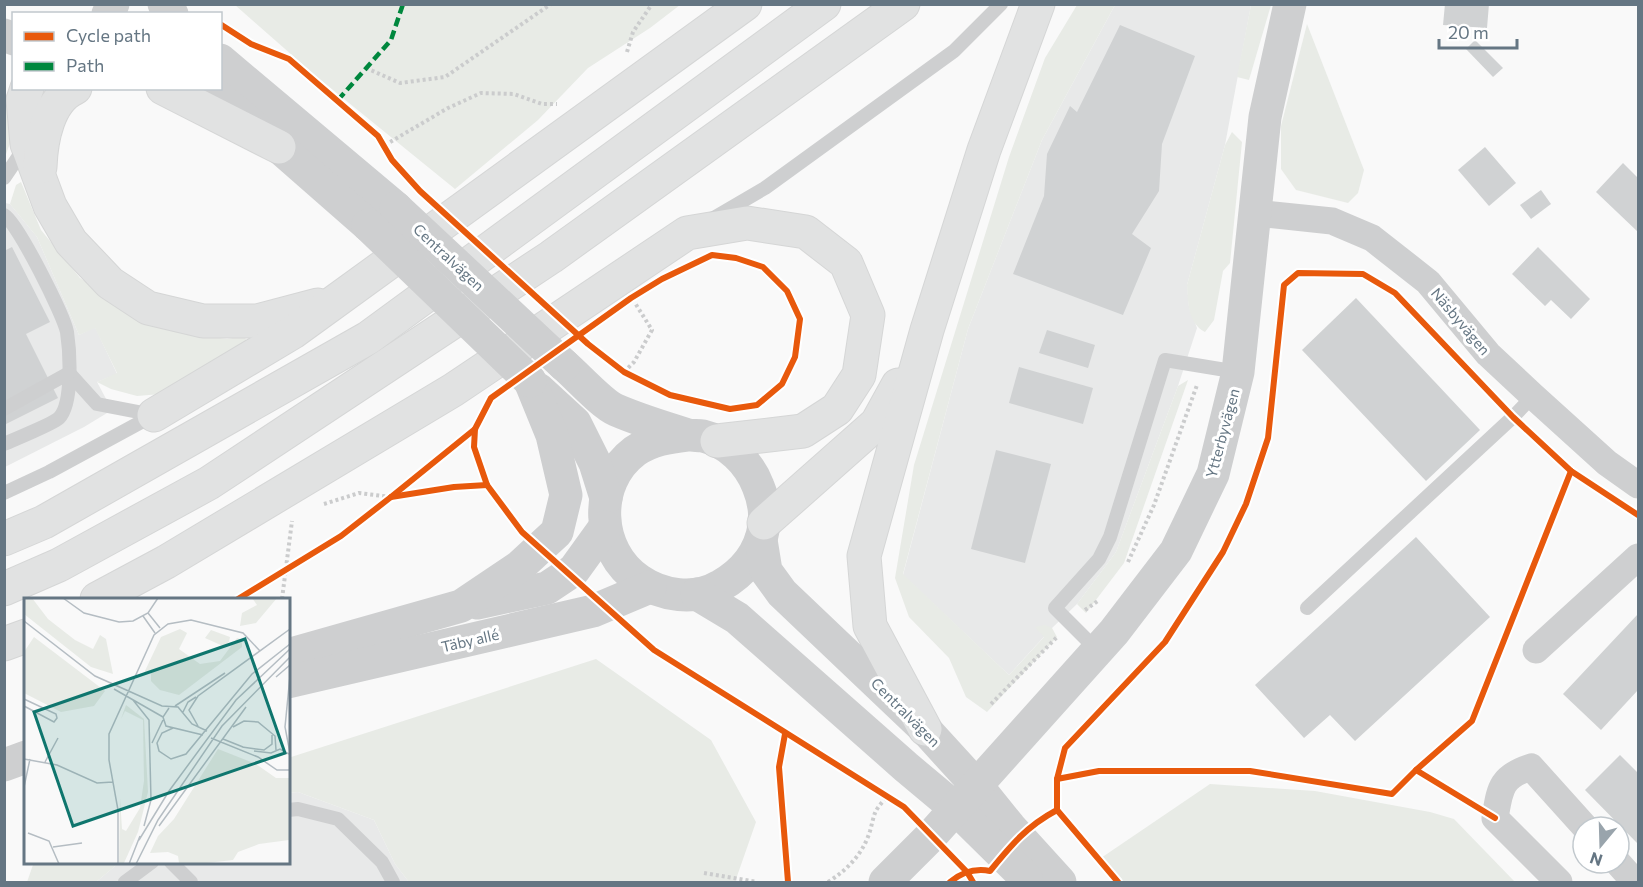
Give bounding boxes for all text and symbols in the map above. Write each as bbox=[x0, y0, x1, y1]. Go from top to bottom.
legend bbox=[12, 12, 222, 90]
scale bar bbox=[1439, 12, 1517, 50]
text: 20 m bbox=[1448, 21, 1489, 43]
text: Cycle path bbox=[66, 24, 151, 46]
text: Path bbox=[66, 54, 104, 76]
street label: Centralvägen bbox=[410, 220, 488, 294]
street label: Näsbyvägen bbox=[1428, 284, 1494, 358]
street label: Ytterbyvägen bbox=[1201, 386, 1243, 480]
inset map bbox=[24, 598, 290, 863]
street label: Täby allé bbox=[439, 625, 501, 655]
street label: Centralvägen bbox=[868, 674, 944, 750]
north arrow bbox=[1571, 815, 1631, 875]
text: N bbox=[1587, 849, 1605, 871]

